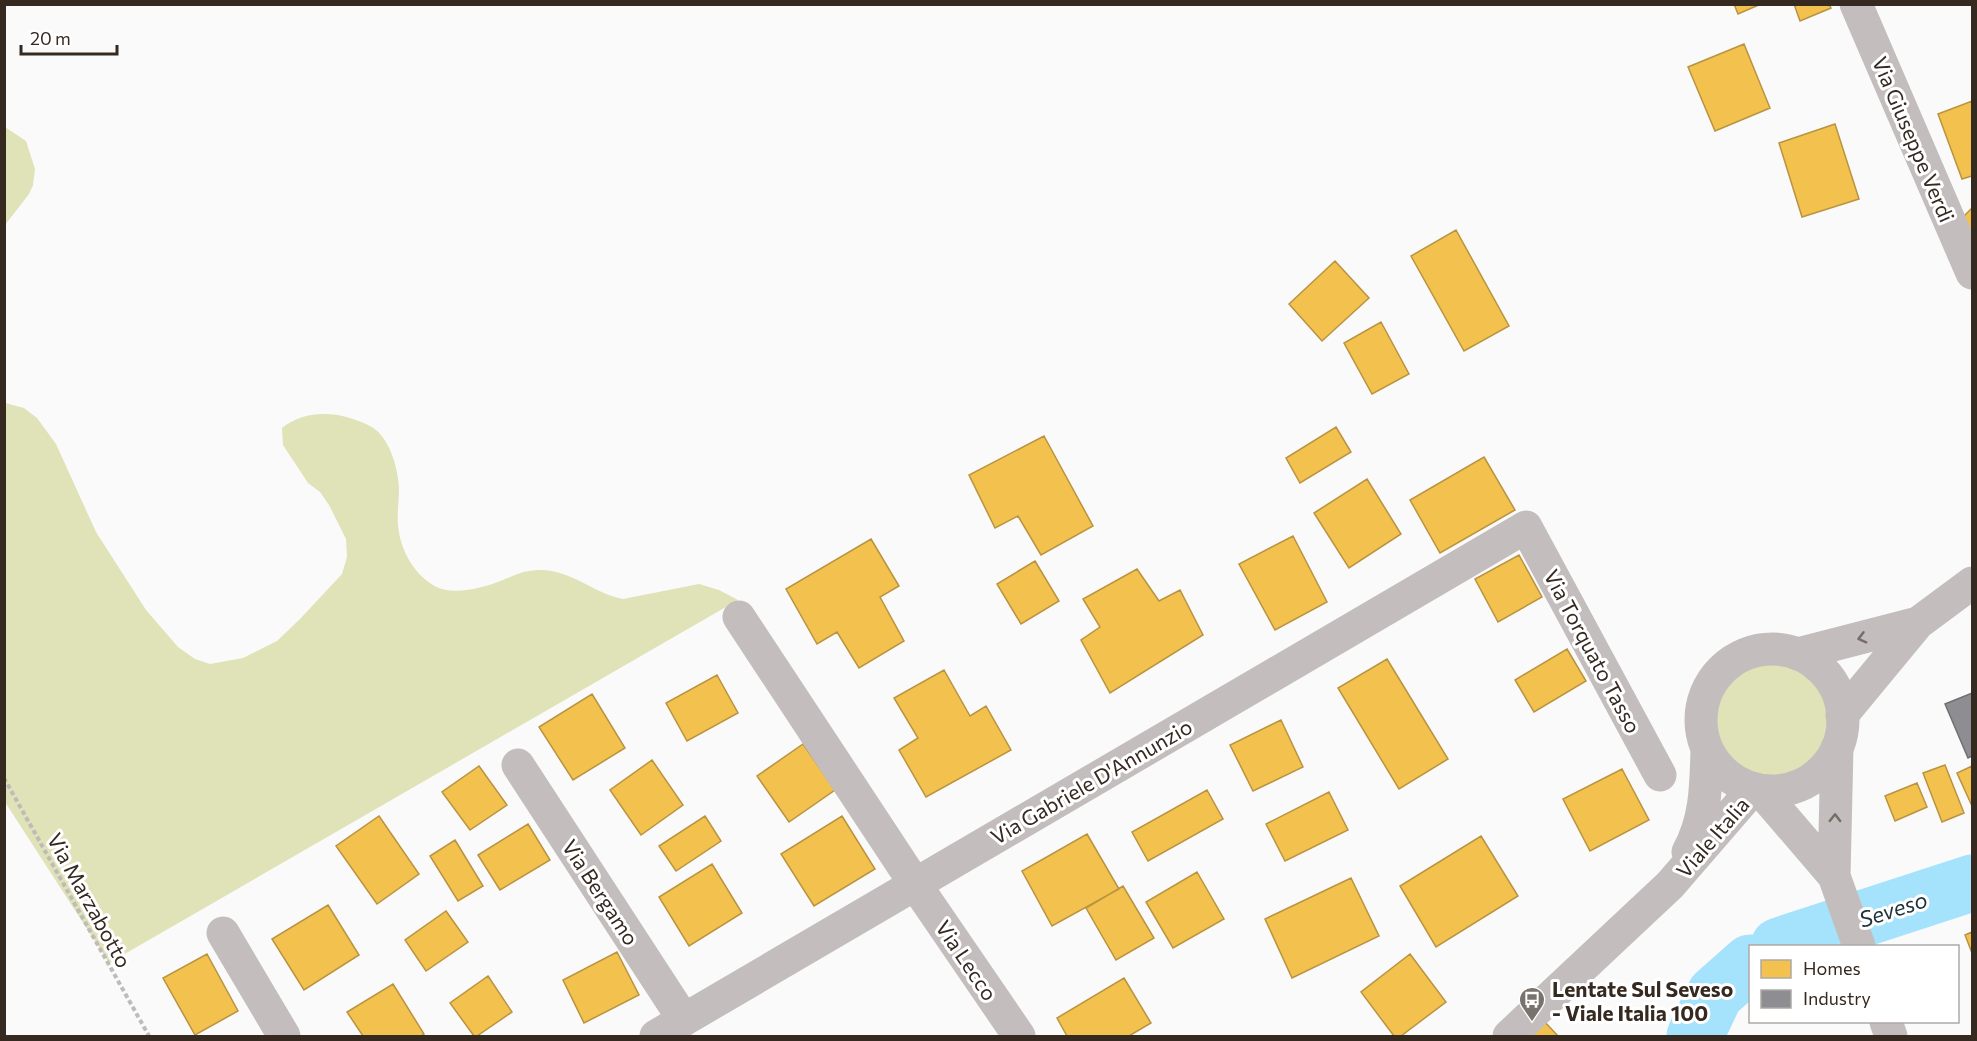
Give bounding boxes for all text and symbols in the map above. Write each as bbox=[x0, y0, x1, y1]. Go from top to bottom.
scale bar bbox=[21, 18, 117, 56]
text: 20 m bbox=[30, 27, 71, 49]
street label: Via Giuseppe Verdi bbox=[1868, 52, 1960, 226]
street label: Via Torquato Tasso bbox=[1539, 565, 1647, 737]
one-way arrow bbox=[1857, 630, 1867, 643]
street label: Via Gabriele D'Annunzio bbox=[986, 713, 1196, 849]
street label: Viale Italia bbox=[1670, 792, 1754, 882]
one-way arrow bbox=[1829, 813, 1841, 822]
street label: Via Marzabotto bbox=[43, 828, 137, 972]
street label: Via Bergamo bbox=[558, 834, 644, 950]
water label: Seveso bbox=[1856, 885, 1930, 933]
street label: Via Lecco bbox=[931, 915, 1003, 1005]
legend bbox=[1749, 945, 1959, 1023]
text: Homes bbox=[1803, 957, 1861, 979]
place label: Lentate Sul Seveso - Viale Italia 100 bbox=[1552, 976, 1733, 1025]
bus stop icon: Lentate Sul Seveso - Viale Italia 100 bbox=[1517, 985, 1547, 1023]
text: Industry bbox=[1803, 987, 1871, 1009]

